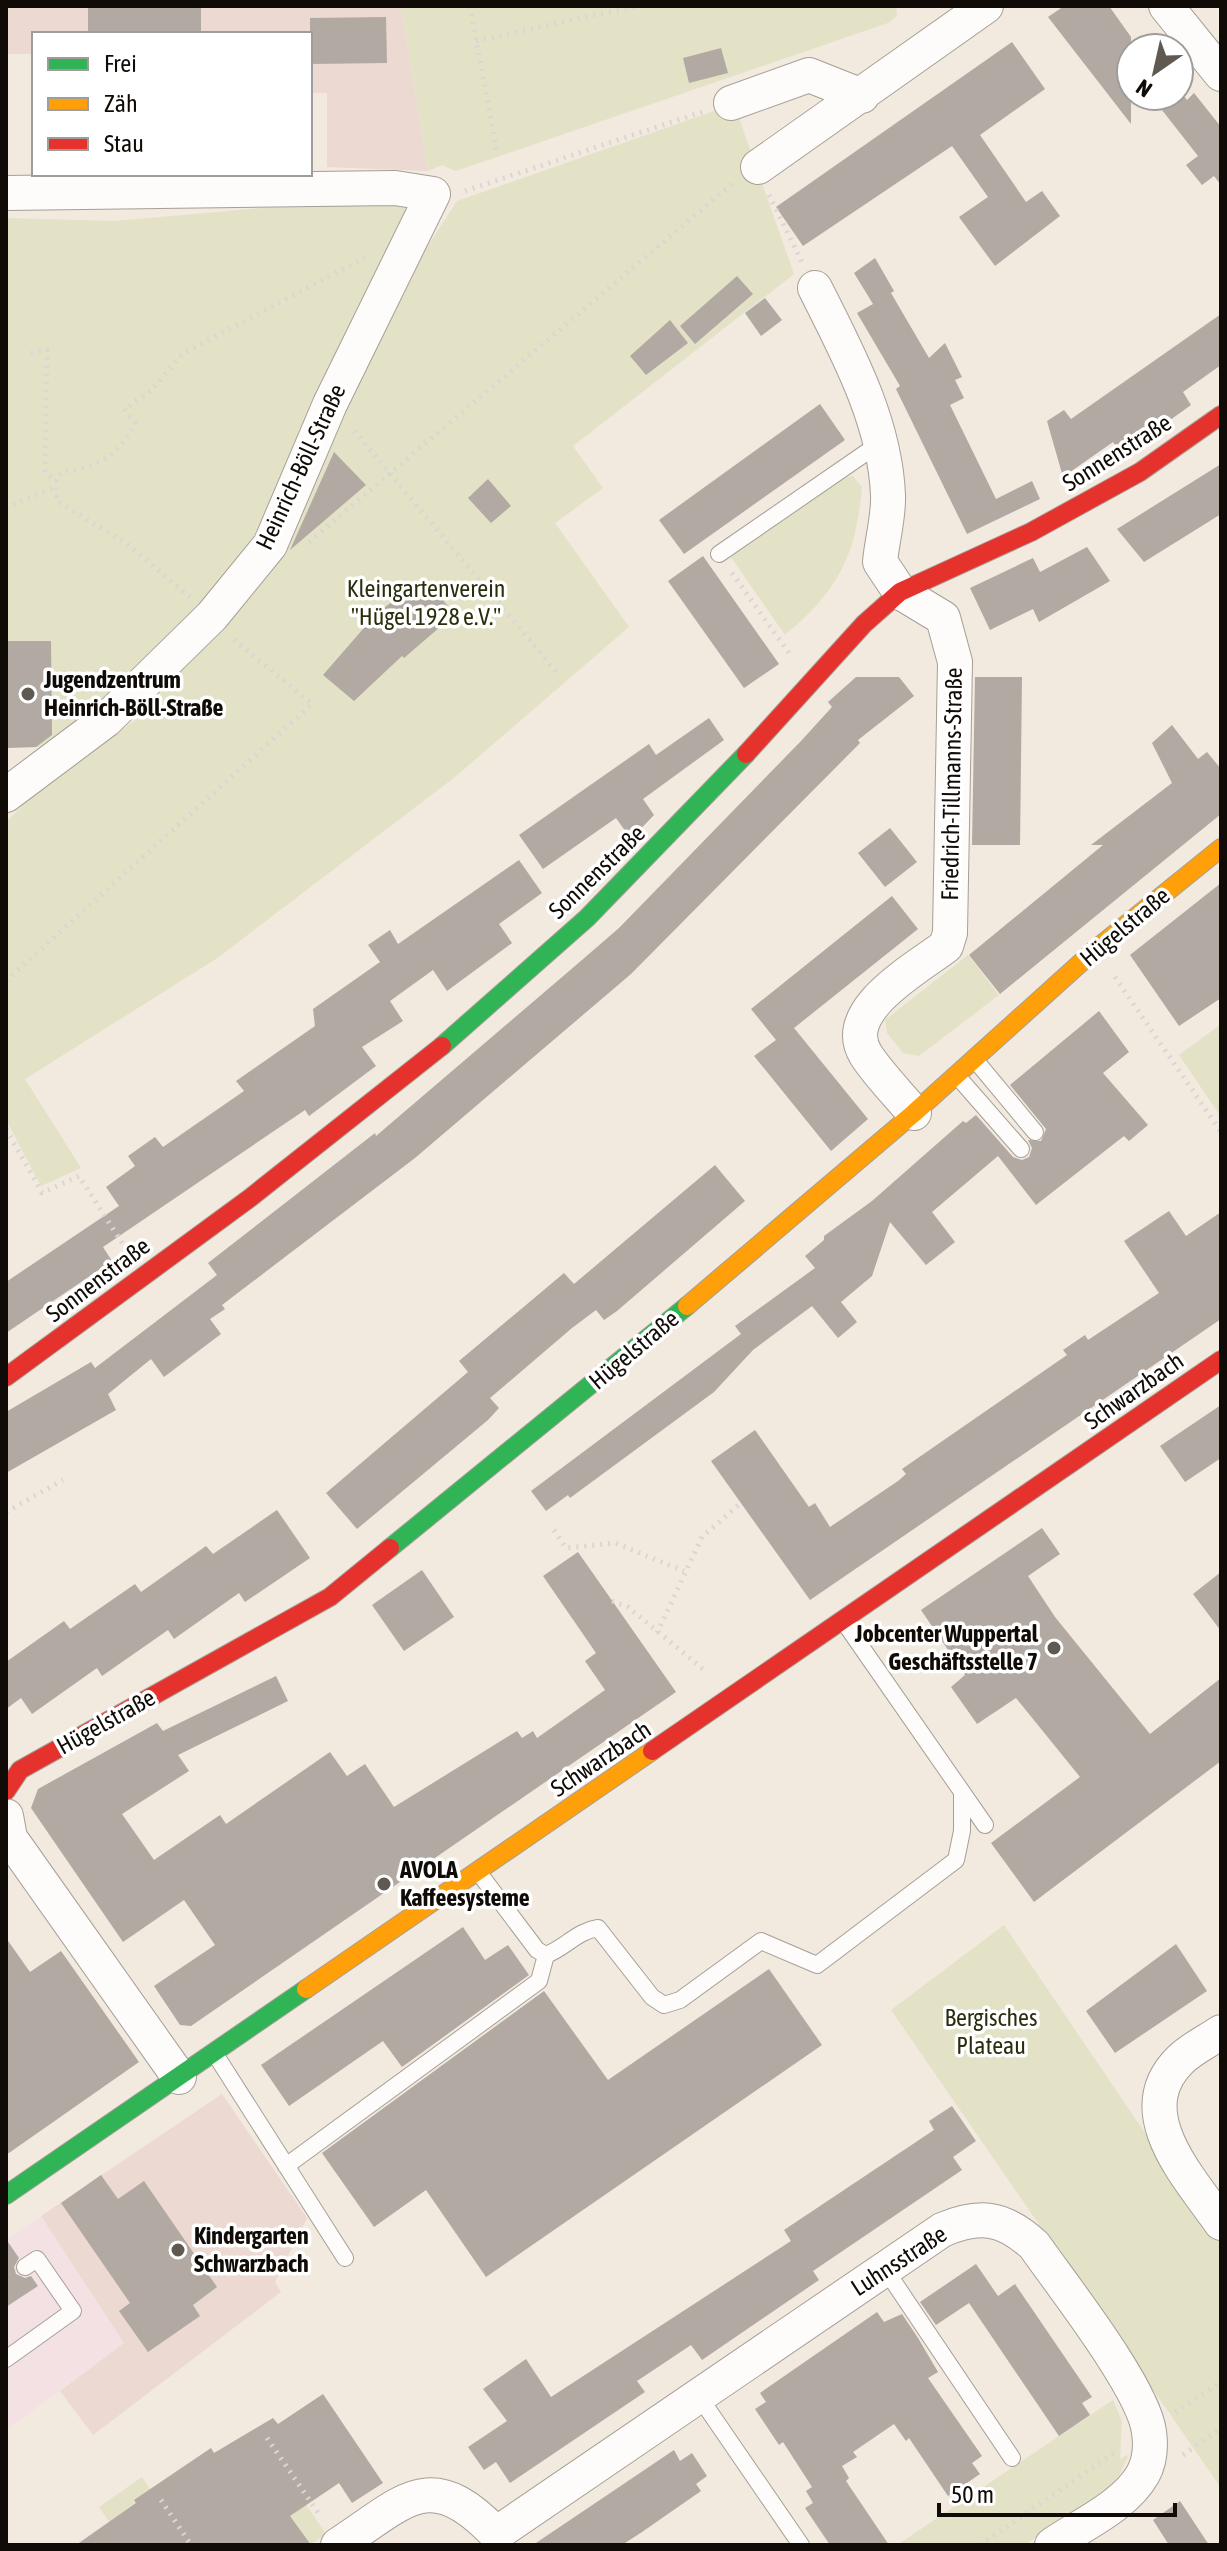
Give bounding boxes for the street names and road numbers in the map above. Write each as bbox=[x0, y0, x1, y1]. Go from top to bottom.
street label: Heinrich-Böll-Straße bbox=[250, 380, 351, 554]
street label: Sonnenstraße bbox=[1058, 409, 1176, 496]
street label: Friedrich-Tillmanns-Straße bbox=[936, 667, 967, 901]
street label: Sonnenstraße bbox=[543, 819, 650, 924]
street label: Hügelstraße bbox=[1075, 882, 1175, 972]
street label: Sonnenstraße bbox=[41, 1232, 155, 1327]
street label: Hügelstraße bbox=[584, 1305, 684, 1395]
street label: Schwarzbach bbox=[1079, 1347, 1188, 1435]
street label: Hügelstraße bbox=[52, 1684, 160, 1760]
street label: Schwarzbach bbox=[546, 1715, 656, 1802]
street label: Luhnsstraße bbox=[846, 2220, 951, 2301]

